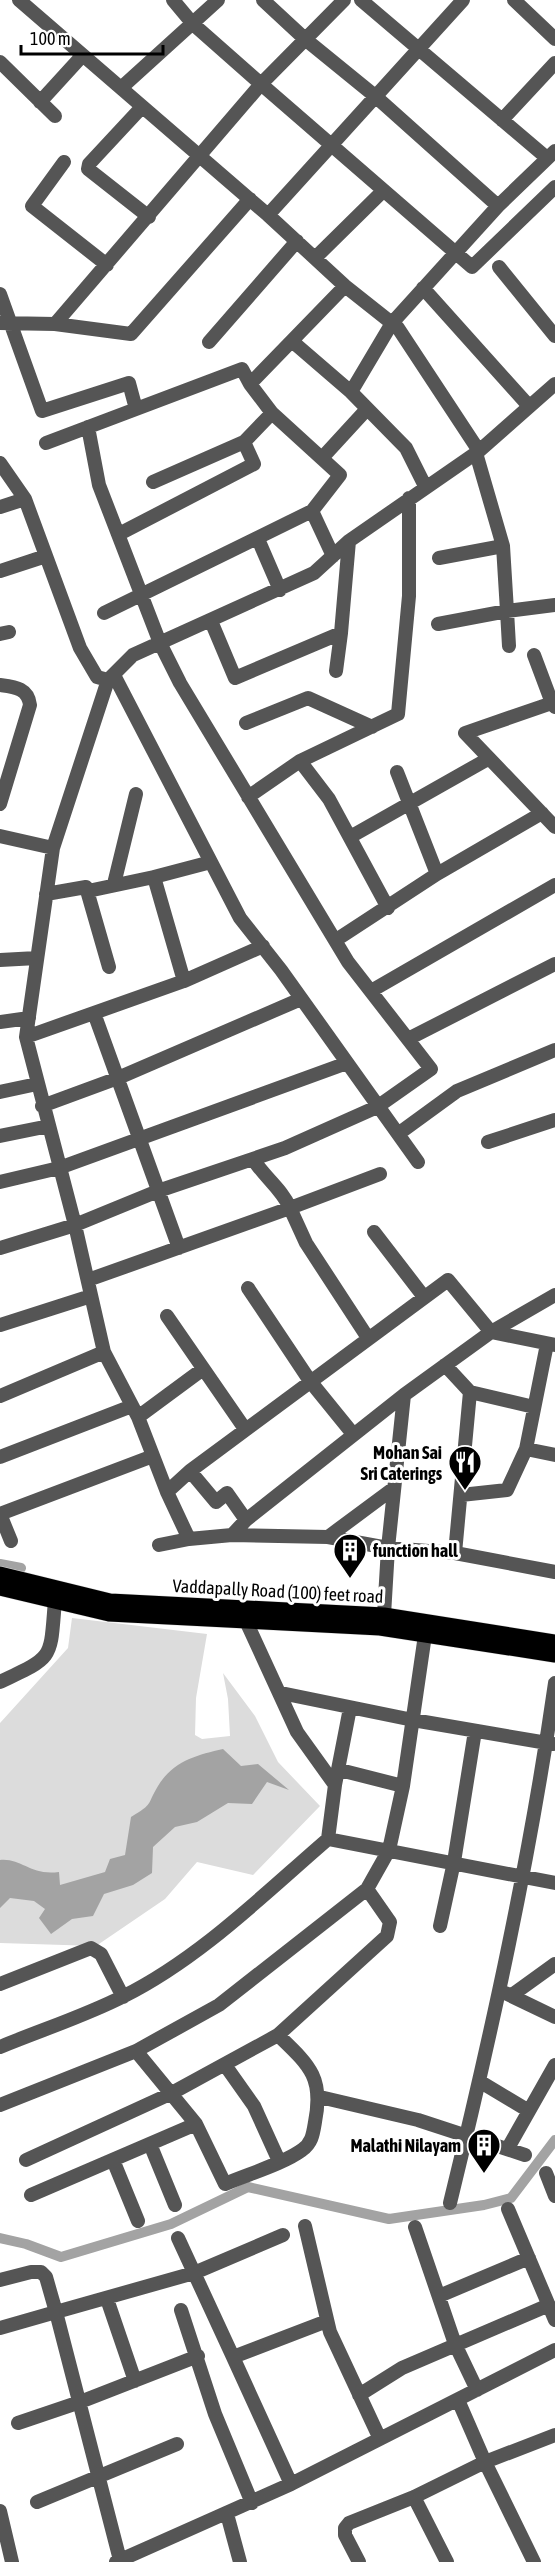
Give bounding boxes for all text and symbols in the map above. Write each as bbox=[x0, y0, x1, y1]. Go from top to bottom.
scale bar bbox=[21, 18, 164, 56]
text: 100 m bbox=[30, 28, 71, 49]
place label: Mohan Sai Sri Caterings bbox=[361, 1442, 443, 1484]
restaurant icon: Mohan Sai Sri Caterings bbox=[447, 1444, 483, 1491]
building icon: function hall bbox=[332, 1532, 368, 1579]
place label: function hall bbox=[372, 1540, 458, 1561]
street label: Vaddapally Road (100) feet road bbox=[172, 1575, 384, 1607]
building icon: Malathi Nilayam bbox=[466, 2127, 502, 2174]
place label: Malathi Nilayam bbox=[350, 2135, 461, 2156]

